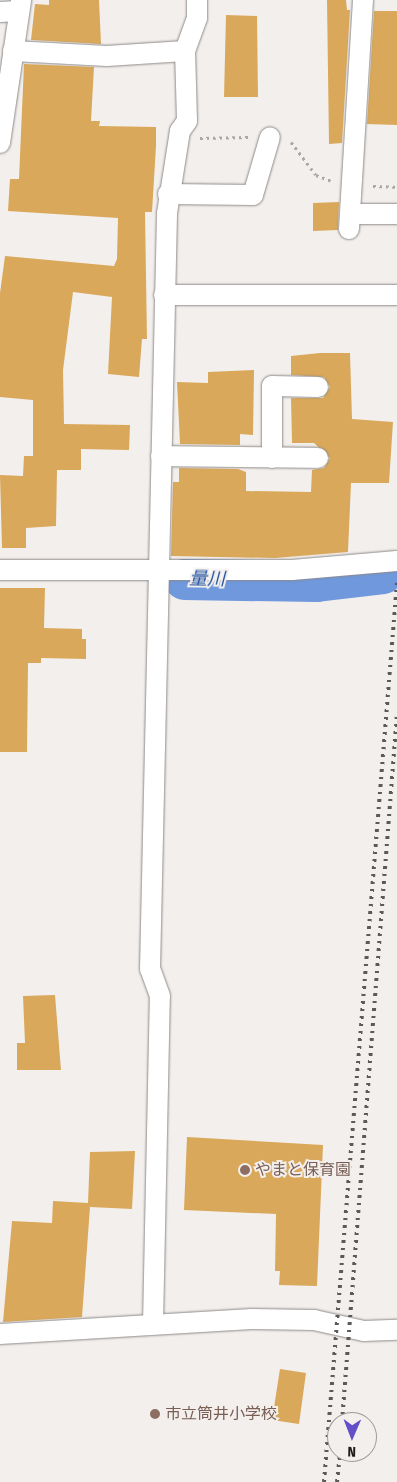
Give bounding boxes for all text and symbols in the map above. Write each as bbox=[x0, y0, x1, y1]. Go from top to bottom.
water label: 量川 bbox=[189, 568, 225, 590]
place label: やまと保育園 bbox=[255, 1160, 351, 1180]
marker: やまと保育園 bbox=[239, 1164, 251, 1176]
place label: 市立筒井小学校 bbox=[165, 1404, 277, 1424]
marker: 市立筒井小学校 bbox=[149, 1408, 161, 1420]
north arrow bbox=[327, 1412, 377, 1462]
text: N bbox=[347, 1443, 356, 1460]

